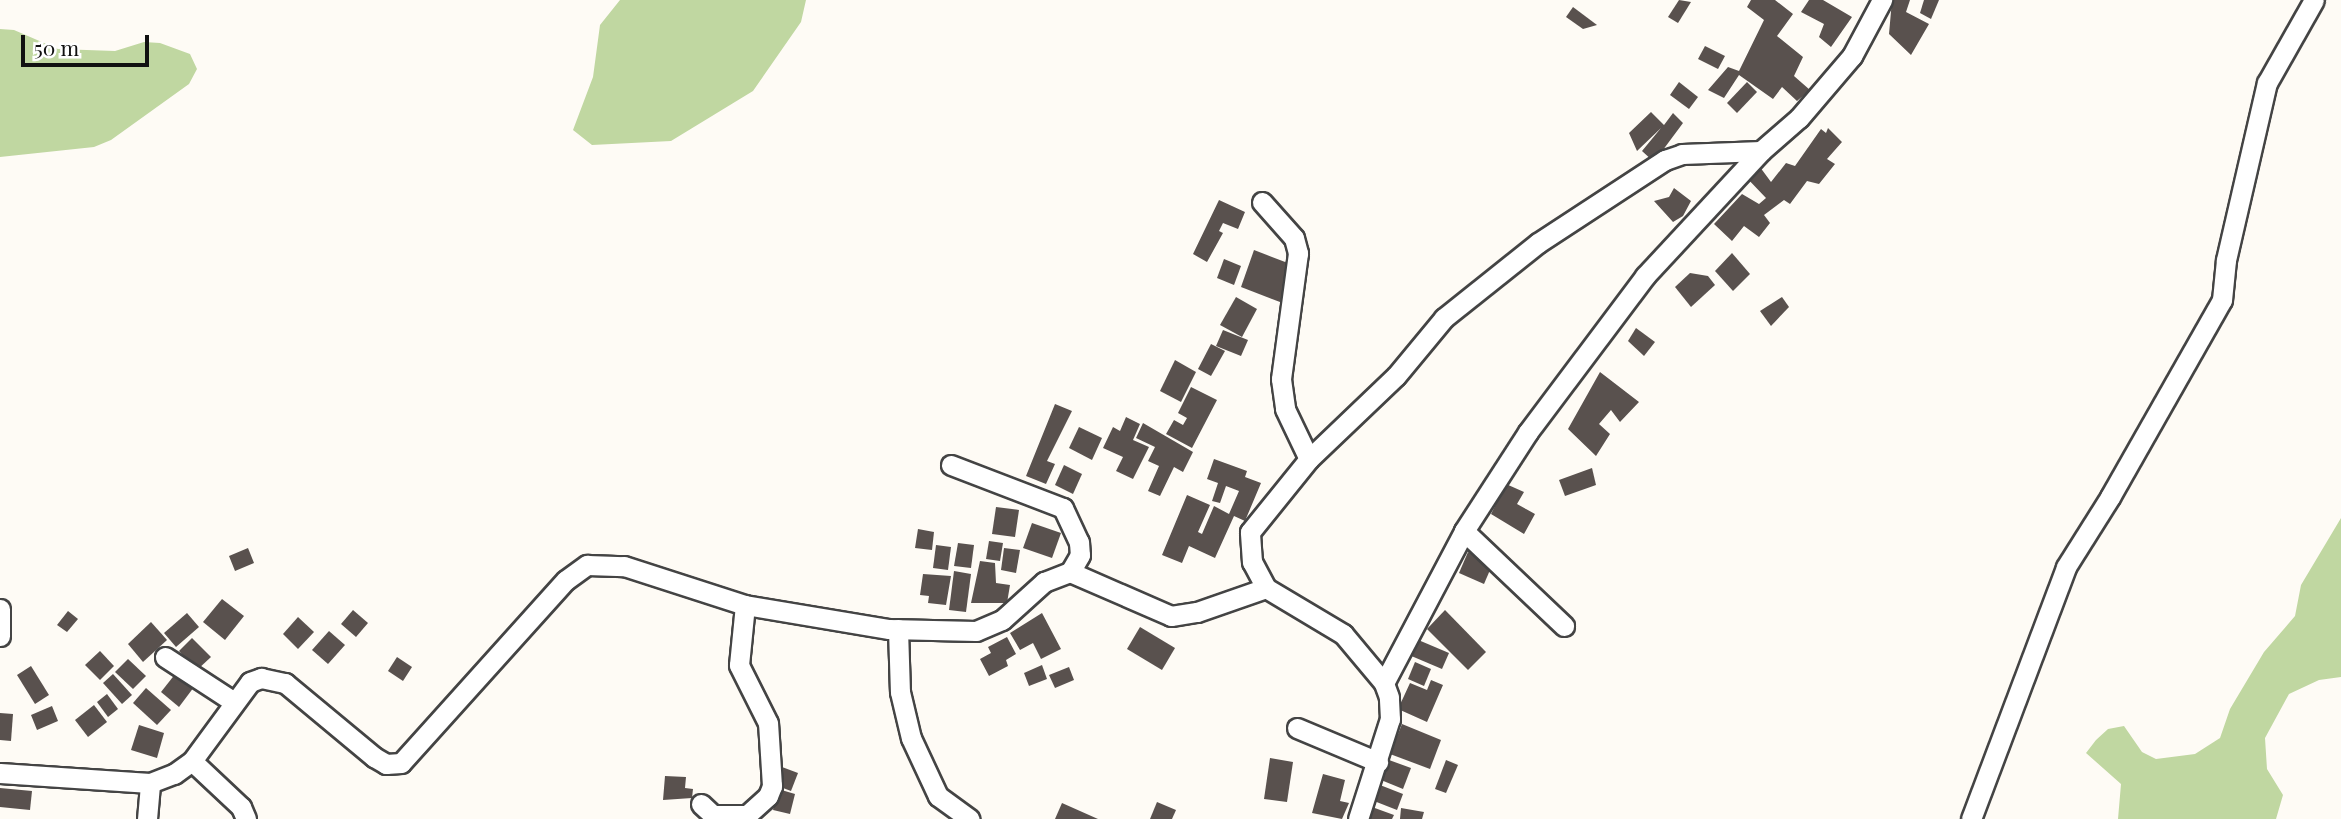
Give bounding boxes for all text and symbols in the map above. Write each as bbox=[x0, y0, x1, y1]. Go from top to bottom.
scale bar bbox=[24, 21, 152, 65]
text: 50 m bbox=[34, 33, 79, 61]

